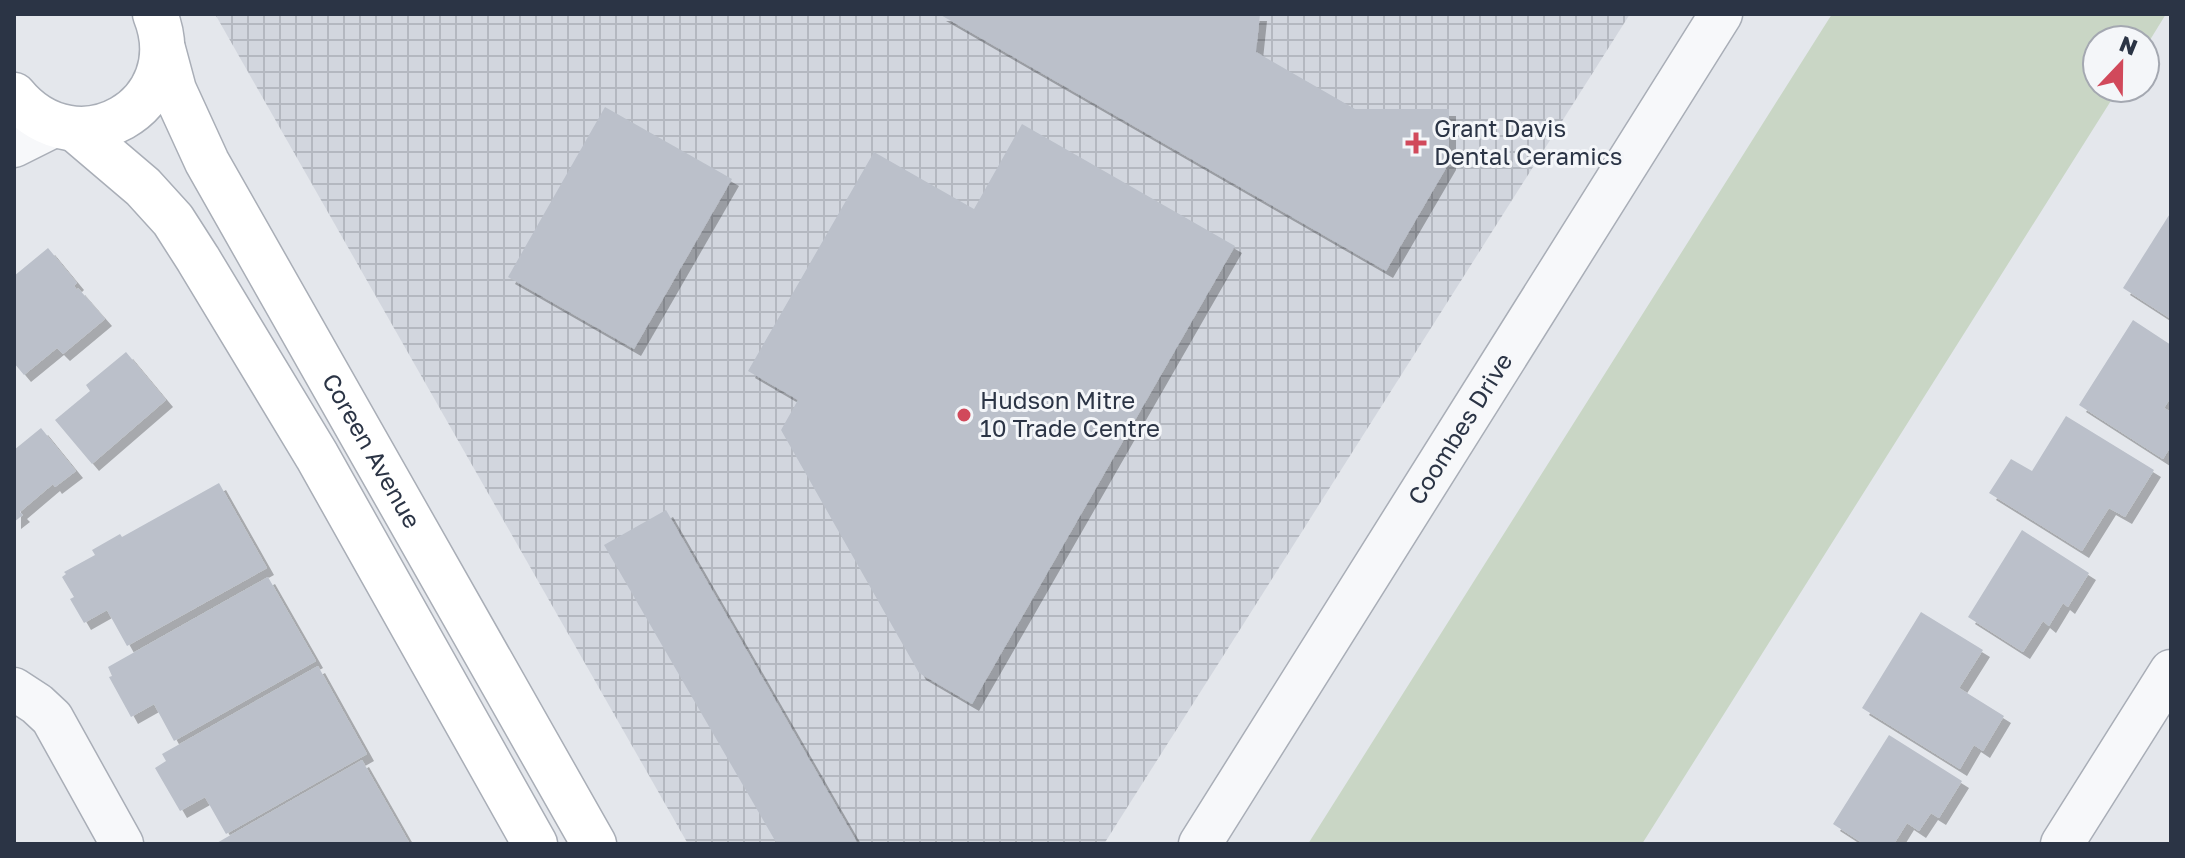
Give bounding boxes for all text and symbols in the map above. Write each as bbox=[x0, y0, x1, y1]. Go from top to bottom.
north arrow bbox=[2081, 24, 2161, 104]
text: N bbox=[2116, 29, 2141, 61]
place label: Grant Davis Dental Ceramics bbox=[1434, 113, 1622, 170]
marker: Grant Davis Dental Ceramics bbox=[1405, 132, 1427, 154]
street label: Coombes Drive bbox=[1401, 347, 1518, 509]
street label: Coreen Avenue bbox=[317, 368, 428, 533]
place label: Hudson Mitre 10 Trade Centre bbox=[980, 385, 1160, 442]
marker: Hudson Mitre 10 Trade Centre bbox=[955, 406, 973, 424]

